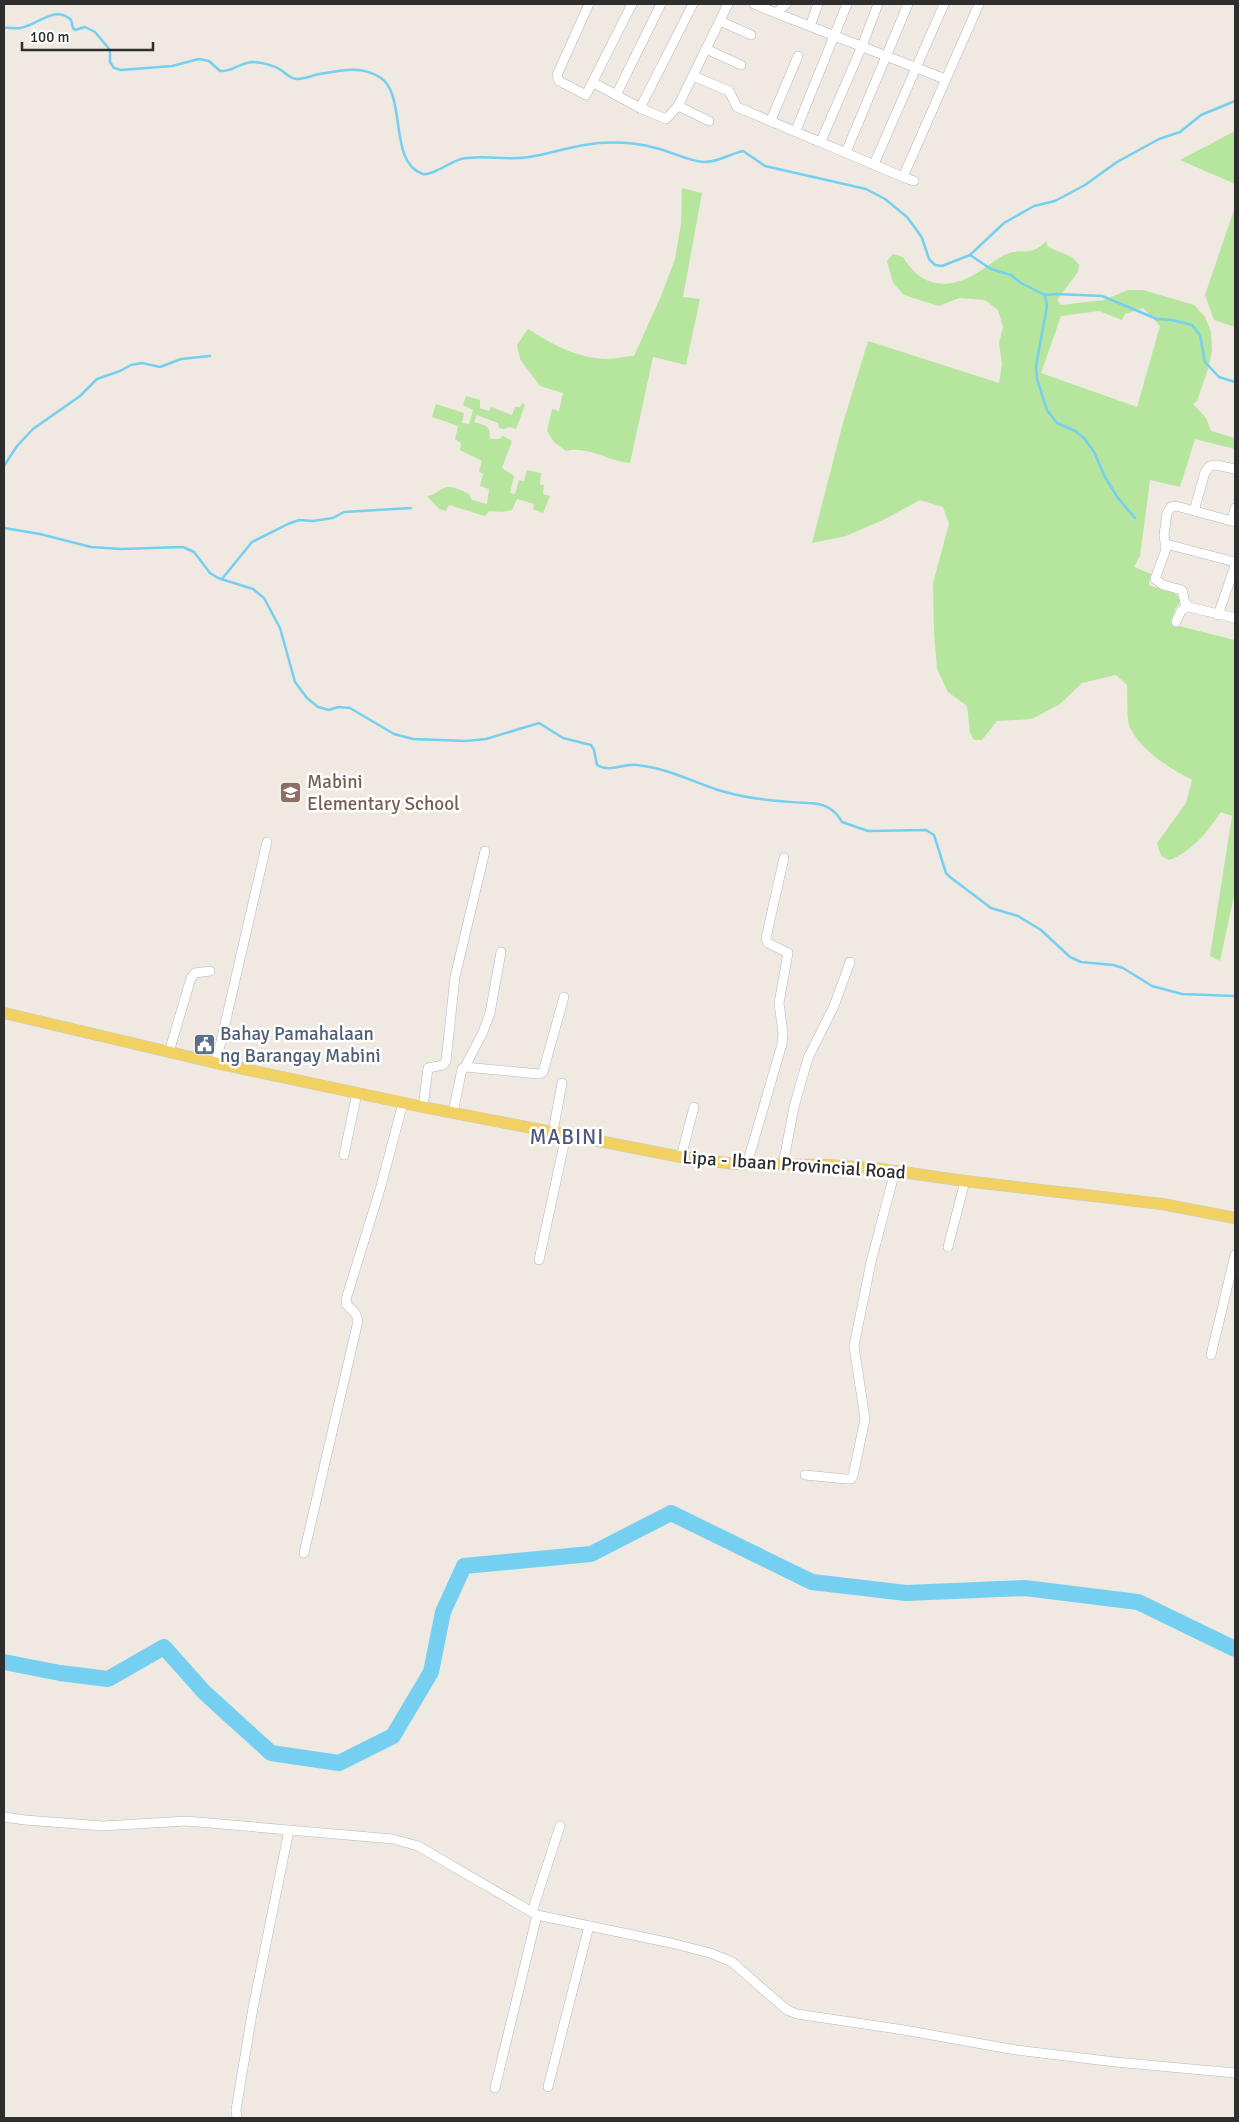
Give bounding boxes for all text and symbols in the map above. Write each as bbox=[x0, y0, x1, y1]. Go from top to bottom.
scale bar bbox=[22, 20, 154, 52]
text: 100 m bbox=[30, 28, 70, 46]
place label: Mabini Elementary School bbox=[307, 770, 460, 816]
school or university icon: Mabini Elementary School bbox=[279, 781, 303, 805]
place label: Bahay Pamahalaan ng Barangay Mabini bbox=[220, 1022, 381, 1068]
public building icon: Bahay Pamahalaan ng Barangay Mabini bbox=[192, 1033, 216, 1057]
district label: MABINI bbox=[529, 1124, 605, 1150]
street label: Lipa - Ibaan Provincial Road bbox=[681, 1145, 907, 1185]

